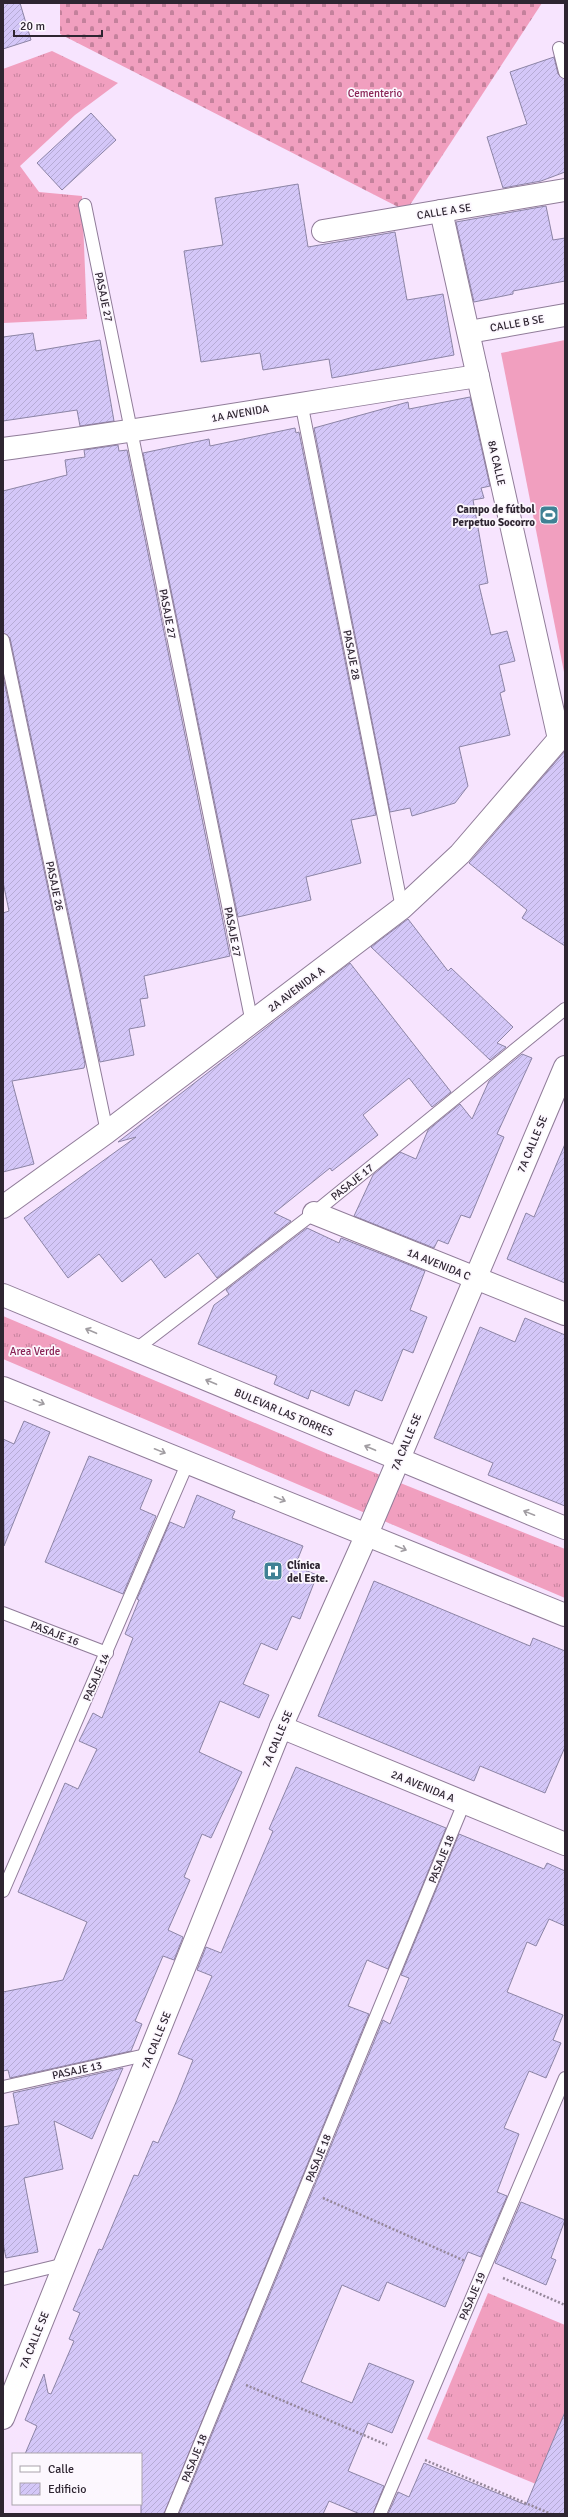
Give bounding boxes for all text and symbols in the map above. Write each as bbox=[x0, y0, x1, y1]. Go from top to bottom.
scale bar bbox=[14, 12, 102, 38]
text: 20 m bbox=[20, 19, 45, 34]
park label: Cementerio bbox=[348, 87, 403, 100]
street label: CALLE A SE bbox=[416, 201, 472, 222]
street label: PASAJE 27 bbox=[92, 271, 115, 323]
street label: CALLE B SE bbox=[489, 312, 545, 335]
street label: 1A AVENIDA bbox=[210, 402, 270, 425]
street label: 8A CALLE bbox=[485, 439, 508, 487]
place label: Campo de fútbol Perpetuo Socorro bbox=[452, 503, 536, 529]
sports icon: Campo de fútbol Perpetuo Socorro bbox=[538, 504, 560, 526]
street label: PASAJE 27 bbox=[156, 588, 179, 640]
street label: PASAJE 28 bbox=[340, 629, 363, 681]
street label: PASAJE 26 bbox=[43, 860, 66, 912]
street label: PASAJE 27 bbox=[221, 906, 244, 958]
street label: 2A AVENIDA A bbox=[265, 964, 327, 1015]
street label: 7A CALLE SE bbox=[515, 1114, 550, 1175]
street label: PASAJE 17 bbox=[328, 1161, 376, 1203]
street label: 1A AVENIDA C bbox=[405, 1246, 473, 1283]
one-way arrow bbox=[85, 1327, 97, 1335]
park label: Area Verde bbox=[10, 1345, 60, 1358]
one-way arrow bbox=[205, 1377, 217, 1385]
street label: BULEVAR LAS TORRES bbox=[232, 1386, 335, 1439]
one-way arrow bbox=[33, 1399, 45, 1407]
street label: 7A CALLE SE bbox=[389, 1412, 424, 1473]
one-way arrow bbox=[364, 1443, 376, 1451]
one-way arrow bbox=[153, 1447, 165, 1455]
one-way arrow bbox=[274, 1496, 286, 1504]
one-way arrow bbox=[523, 1508, 535, 1516]
one-way arrow bbox=[395, 1545, 407, 1552]
place label: Clínica del Este. bbox=[287, 1559, 328, 1585]
hospital icon: Clínica del Este. bbox=[262, 1560, 284, 1582]
street label: PASAJE 16 bbox=[29, 1618, 81, 1649]
street label: PASAJE 14 bbox=[81, 1651, 112, 1703]
street label: 7A CALLE SE bbox=[260, 1709, 295, 1770]
street label: 2A AVENIDA A bbox=[389, 1768, 457, 1805]
street label: PASAJE 18 bbox=[426, 1833, 457, 1885]
street label: 7A CALLE SE bbox=[139, 2010, 174, 2071]
street label: PASAJE 13 bbox=[51, 2059, 103, 2082]
street label: PASAJE 18 bbox=[303, 2132, 334, 2184]
street label: PASAJE 19 bbox=[457, 2270, 488, 2322]
street label: 7A CALLE SE bbox=[17, 2310, 52, 2371]
street label: PASAJE 18 bbox=[179, 2432, 210, 2484]
legend bbox=[12, 2453, 142, 2505]
text: Calle bbox=[48, 2462, 74, 2477]
text: Edificio bbox=[48, 2482, 86, 2497]

